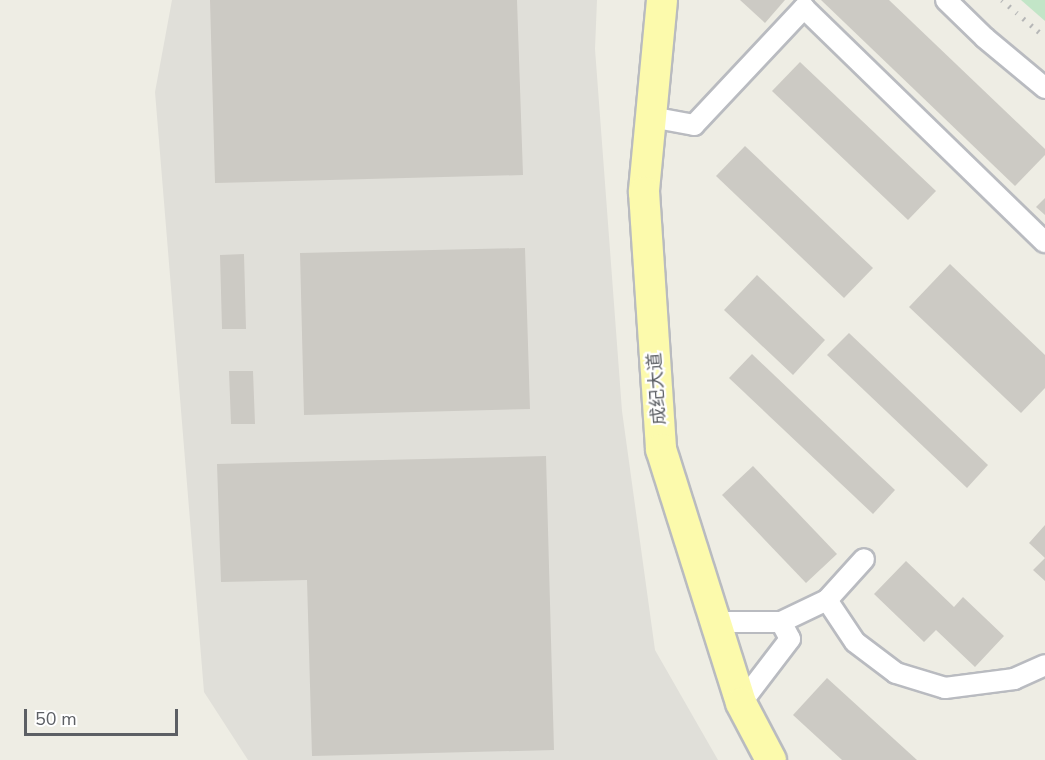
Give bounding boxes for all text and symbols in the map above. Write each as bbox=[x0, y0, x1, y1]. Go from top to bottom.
street label: 成纪大道 bbox=[644, 352, 670, 426]
scale bar bbox=[27, 697, 182, 735]
text: 50 m bbox=[35, 707, 77, 731]

